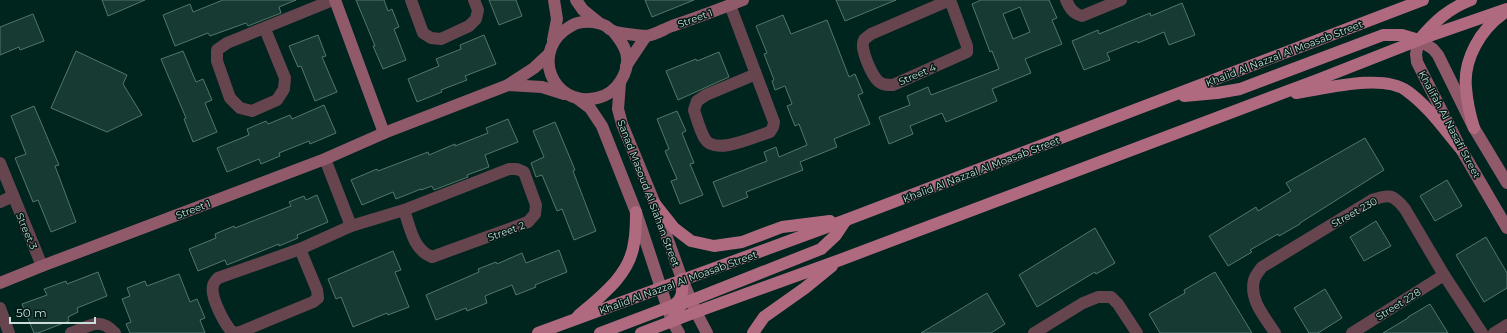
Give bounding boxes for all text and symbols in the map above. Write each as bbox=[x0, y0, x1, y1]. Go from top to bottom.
street label: Street 1 bbox=[676, 6, 715, 31]
street label: Khalid Al Nazzal Al Moasab Street bbox=[1204, 17, 1364, 89]
street label: Street 4 bbox=[896, 61, 938, 88]
street label: Khalifah Al Nasafi Street bbox=[1416, 68, 1483, 180]
street label: Sanad Masoud Al Siahan Street bbox=[614, 118, 683, 268]
street label: Khalid Al Nazzal Al Moasab Street bbox=[901, 133, 1061, 205]
street label: Street 230 bbox=[1329, 194, 1380, 230]
street label: Street 1 bbox=[174, 197, 213, 222]
street label: Street 3 bbox=[13, 211, 40, 252]
street label: Street 2 bbox=[486, 219, 527, 244]
street label: Khalid Al Nazzal Al Moasab Street bbox=[597, 248, 759, 317]
street label: Street 228 bbox=[1373, 286, 1423, 323]
scale bar bbox=[10, 299, 95, 325]
text: 50 m bbox=[16, 305, 47, 320]

